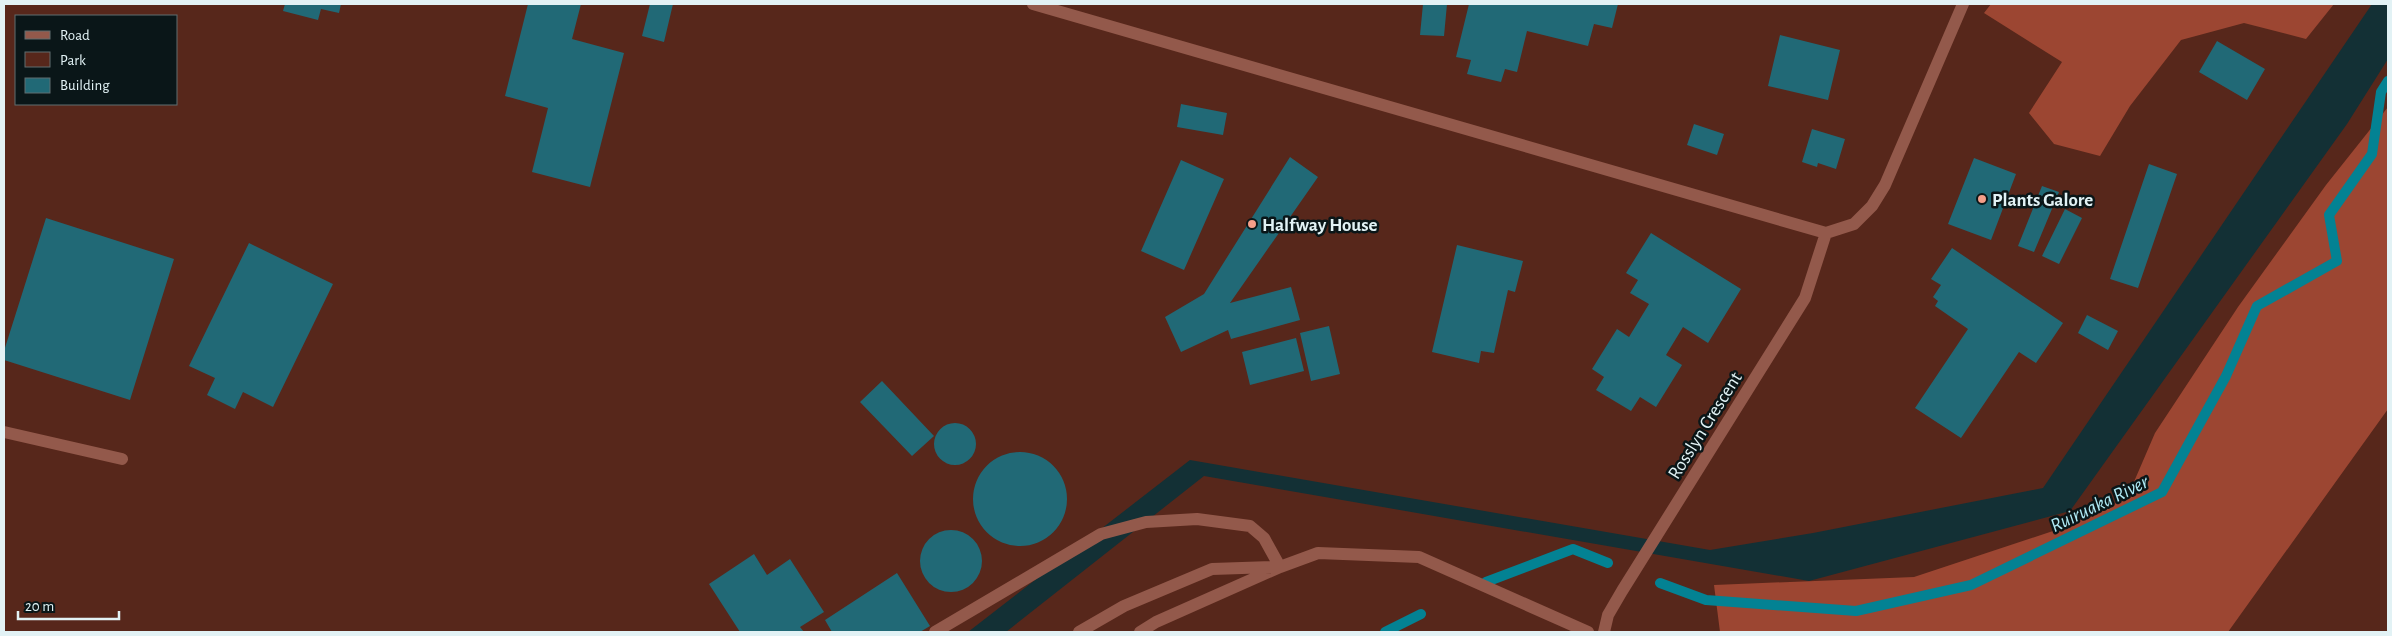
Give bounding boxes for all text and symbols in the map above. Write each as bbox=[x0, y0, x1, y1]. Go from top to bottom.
legend bbox=[15, 15, 178, 105]
text: Road bbox=[60, 28, 90, 43]
text: Park bbox=[60, 53, 86, 68]
text: Building bbox=[60, 78, 110, 93]
place label: Plants Galore bbox=[1992, 191, 2093, 210]
marker: Plants Galore bbox=[1976, 193, 1988, 205]
place label: Halfway House bbox=[1262, 216, 1378, 235]
marker: Halfway House bbox=[1246, 218, 1258, 230]
street label: Rosslyn Crescent bbox=[1665, 369, 1746, 483]
water label: Ruiruaka River bbox=[2047, 471, 2152, 536]
scale bar bbox=[18, 588, 119, 620]
text: 20 m bbox=[25, 599, 54, 614]

